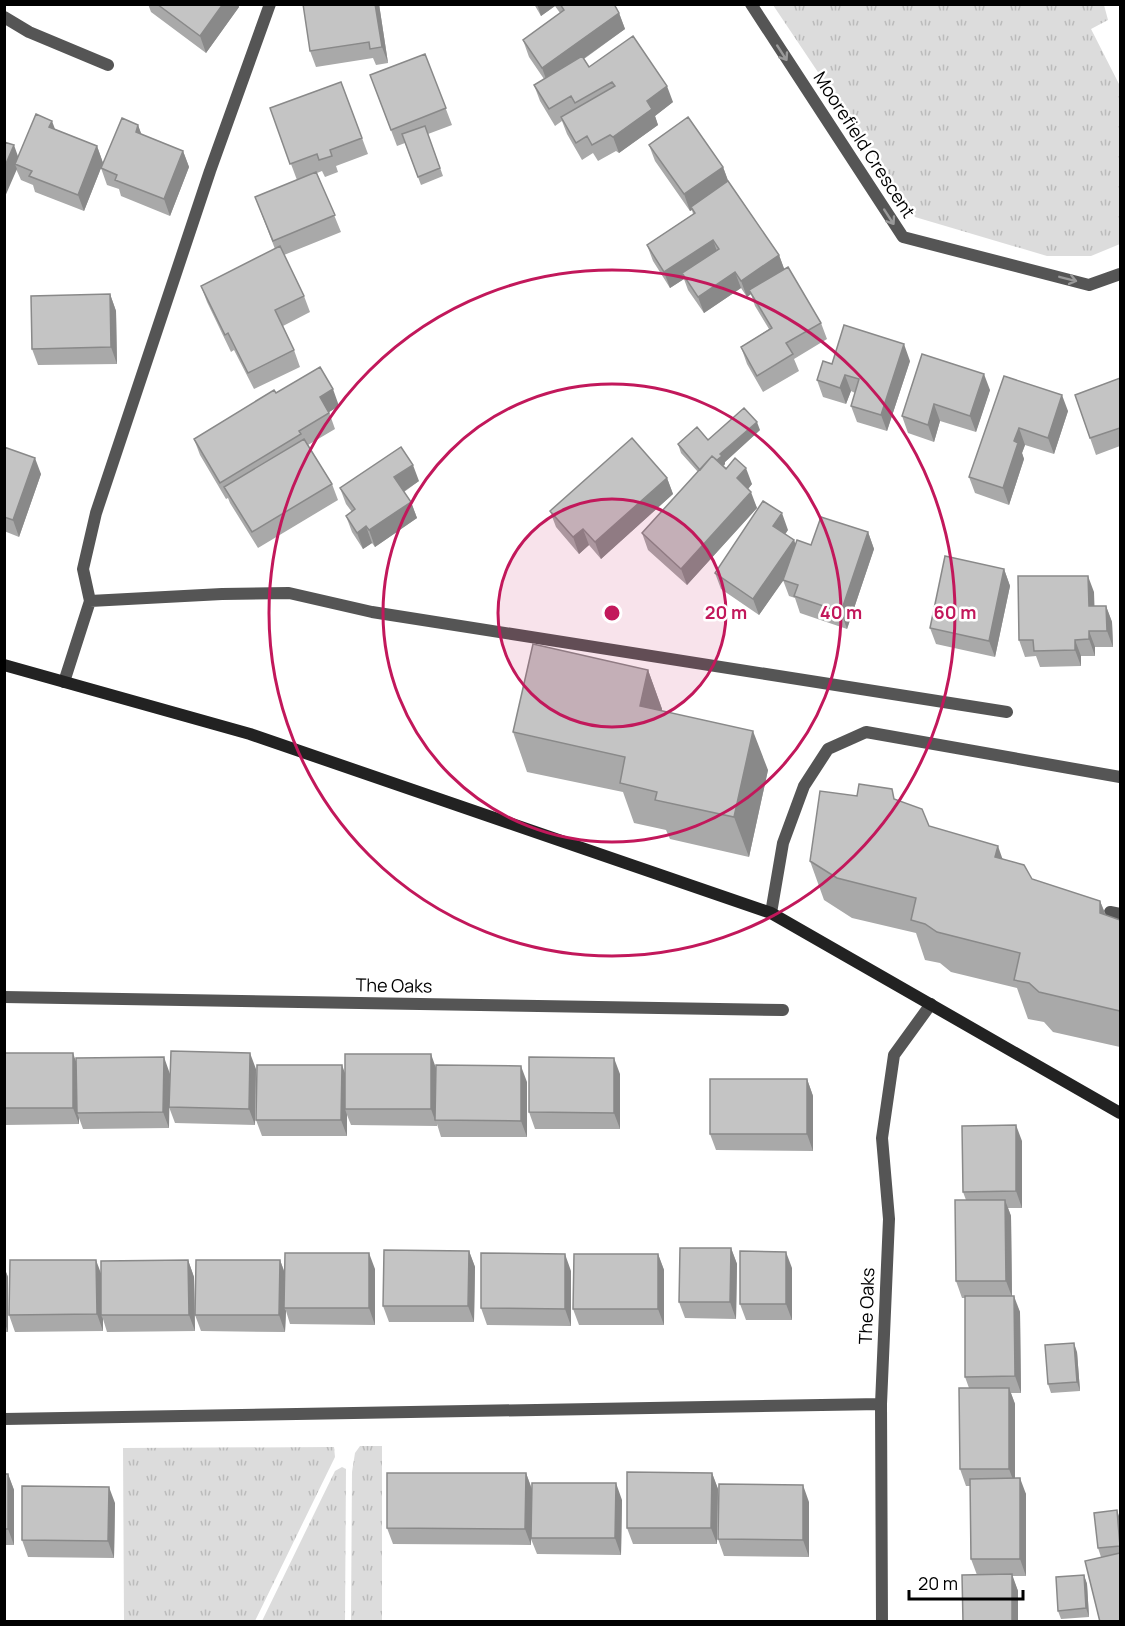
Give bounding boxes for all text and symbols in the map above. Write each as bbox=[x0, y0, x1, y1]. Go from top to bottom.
one-way arrow bbox=[776, 45, 789, 62]
street label: Moorefield Crescent bbox=[808, 67, 921, 222]
one-way arrow bbox=[883, 208, 895, 225]
one-way arrow bbox=[1058, 274, 1077, 286]
text: 20 m bbox=[705, 600, 747, 624]
text: 40 m bbox=[820, 600, 862, 624]
text: 60 m bbox=[934, 600, 976, 624]
centre of rings bbox=[602, 603, 622, 623]
street label: The Oaks bbox=[355, 972, 433, 998]
street label: The Oaks bbox=[853, 1267, 879, 1345]
scale bar bbox=[909, 1563, 1023, 1601]
text: 20 m bbox=[918, 1571, 958, 1595]

